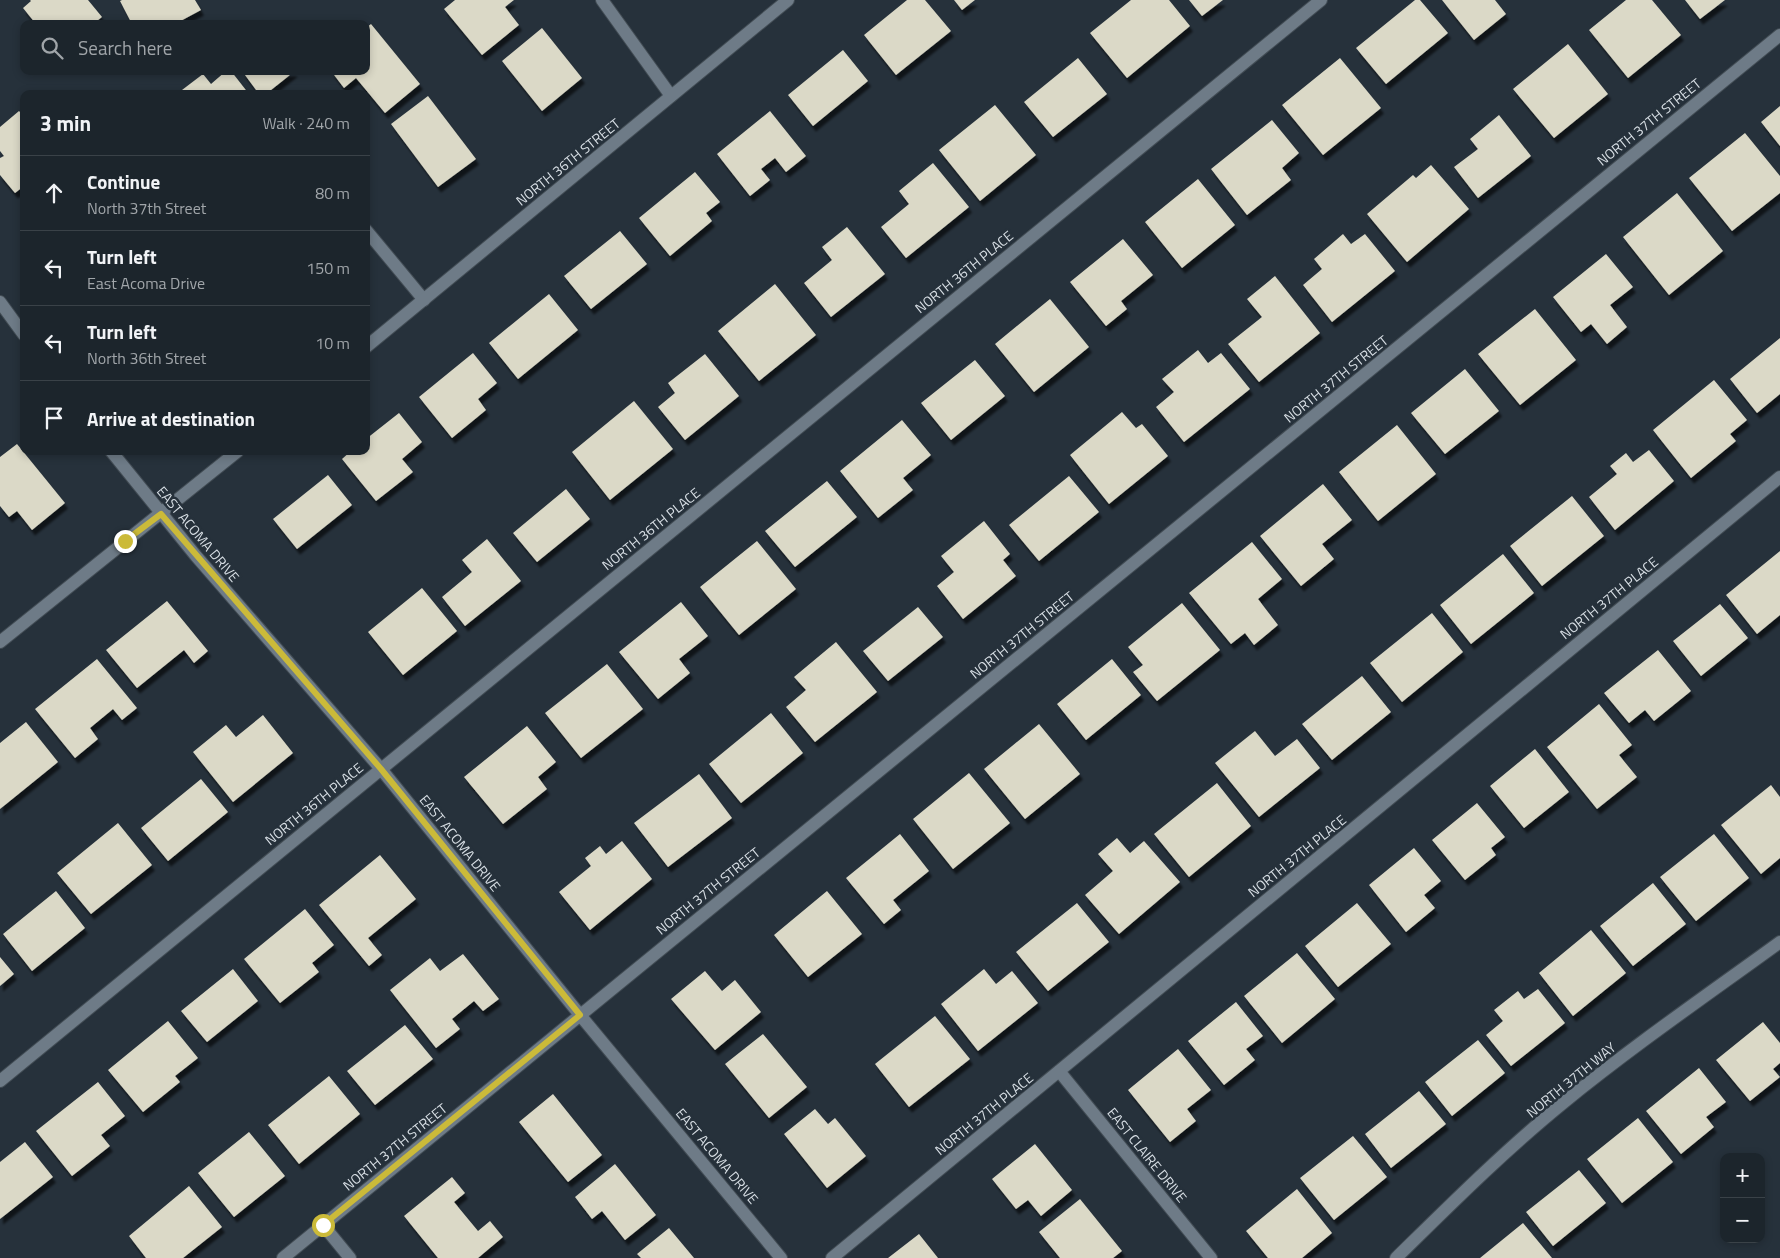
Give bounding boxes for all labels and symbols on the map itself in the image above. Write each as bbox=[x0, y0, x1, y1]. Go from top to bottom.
street label: NORTH 37TH STREET bbox=[1592, 72, 1706, 170]
street label: NORTH 36TH STREET bbox=[511, 112, 625, 210]
street label: NORTH 36TH PLACE bbox=[910, 225, 1018, 318]
street label: NORTH 37TH STREET bbox=[1279, 329, 1393, 427]
street label: EAST ACOMA DRIVE bbox=[152, 481, 245, 586]
street label: NORTH 36TH PLACE bbox=[597, 482, 705, 575]
route end bbox=[114, 530, 137, 553]
street label: NORTH 37TH PLACE bbox=[1555, 551, 1663, 644]
street label: NORTH 37TH STREET bbox=[965, 585, 1079, 683]
street label: NORTH 36TH PLACE bbox=[260, 757, 368, 850]
street label: EAST ACOMA DRIVE bbox=[415, 790, 506, 896]
street label: NORTH 37TH PLACE bbox=[1243, 809, 1351, 902]
street label: NORTH 37TH STREET bbox=[651, 841, 765, 939]
street label: NORTH 37TH WAY bbox=[1521, 1037, 1620, 1122]
street label: NORTH 37TH PLACE bbox=[930, 1067, 1038, 1160]
street label: NORTH 37TH STREET bbox=[338, 1097, 452, 1195]
street label: EAST ACOMA DRIVE bbox=[671, 1103, 764, 1208]
street label: EAST CLAIRE DRIVE bbox=[1103, 1103, 1192, 1207]
route start bbox=[312, 1214, 335, 1237]

